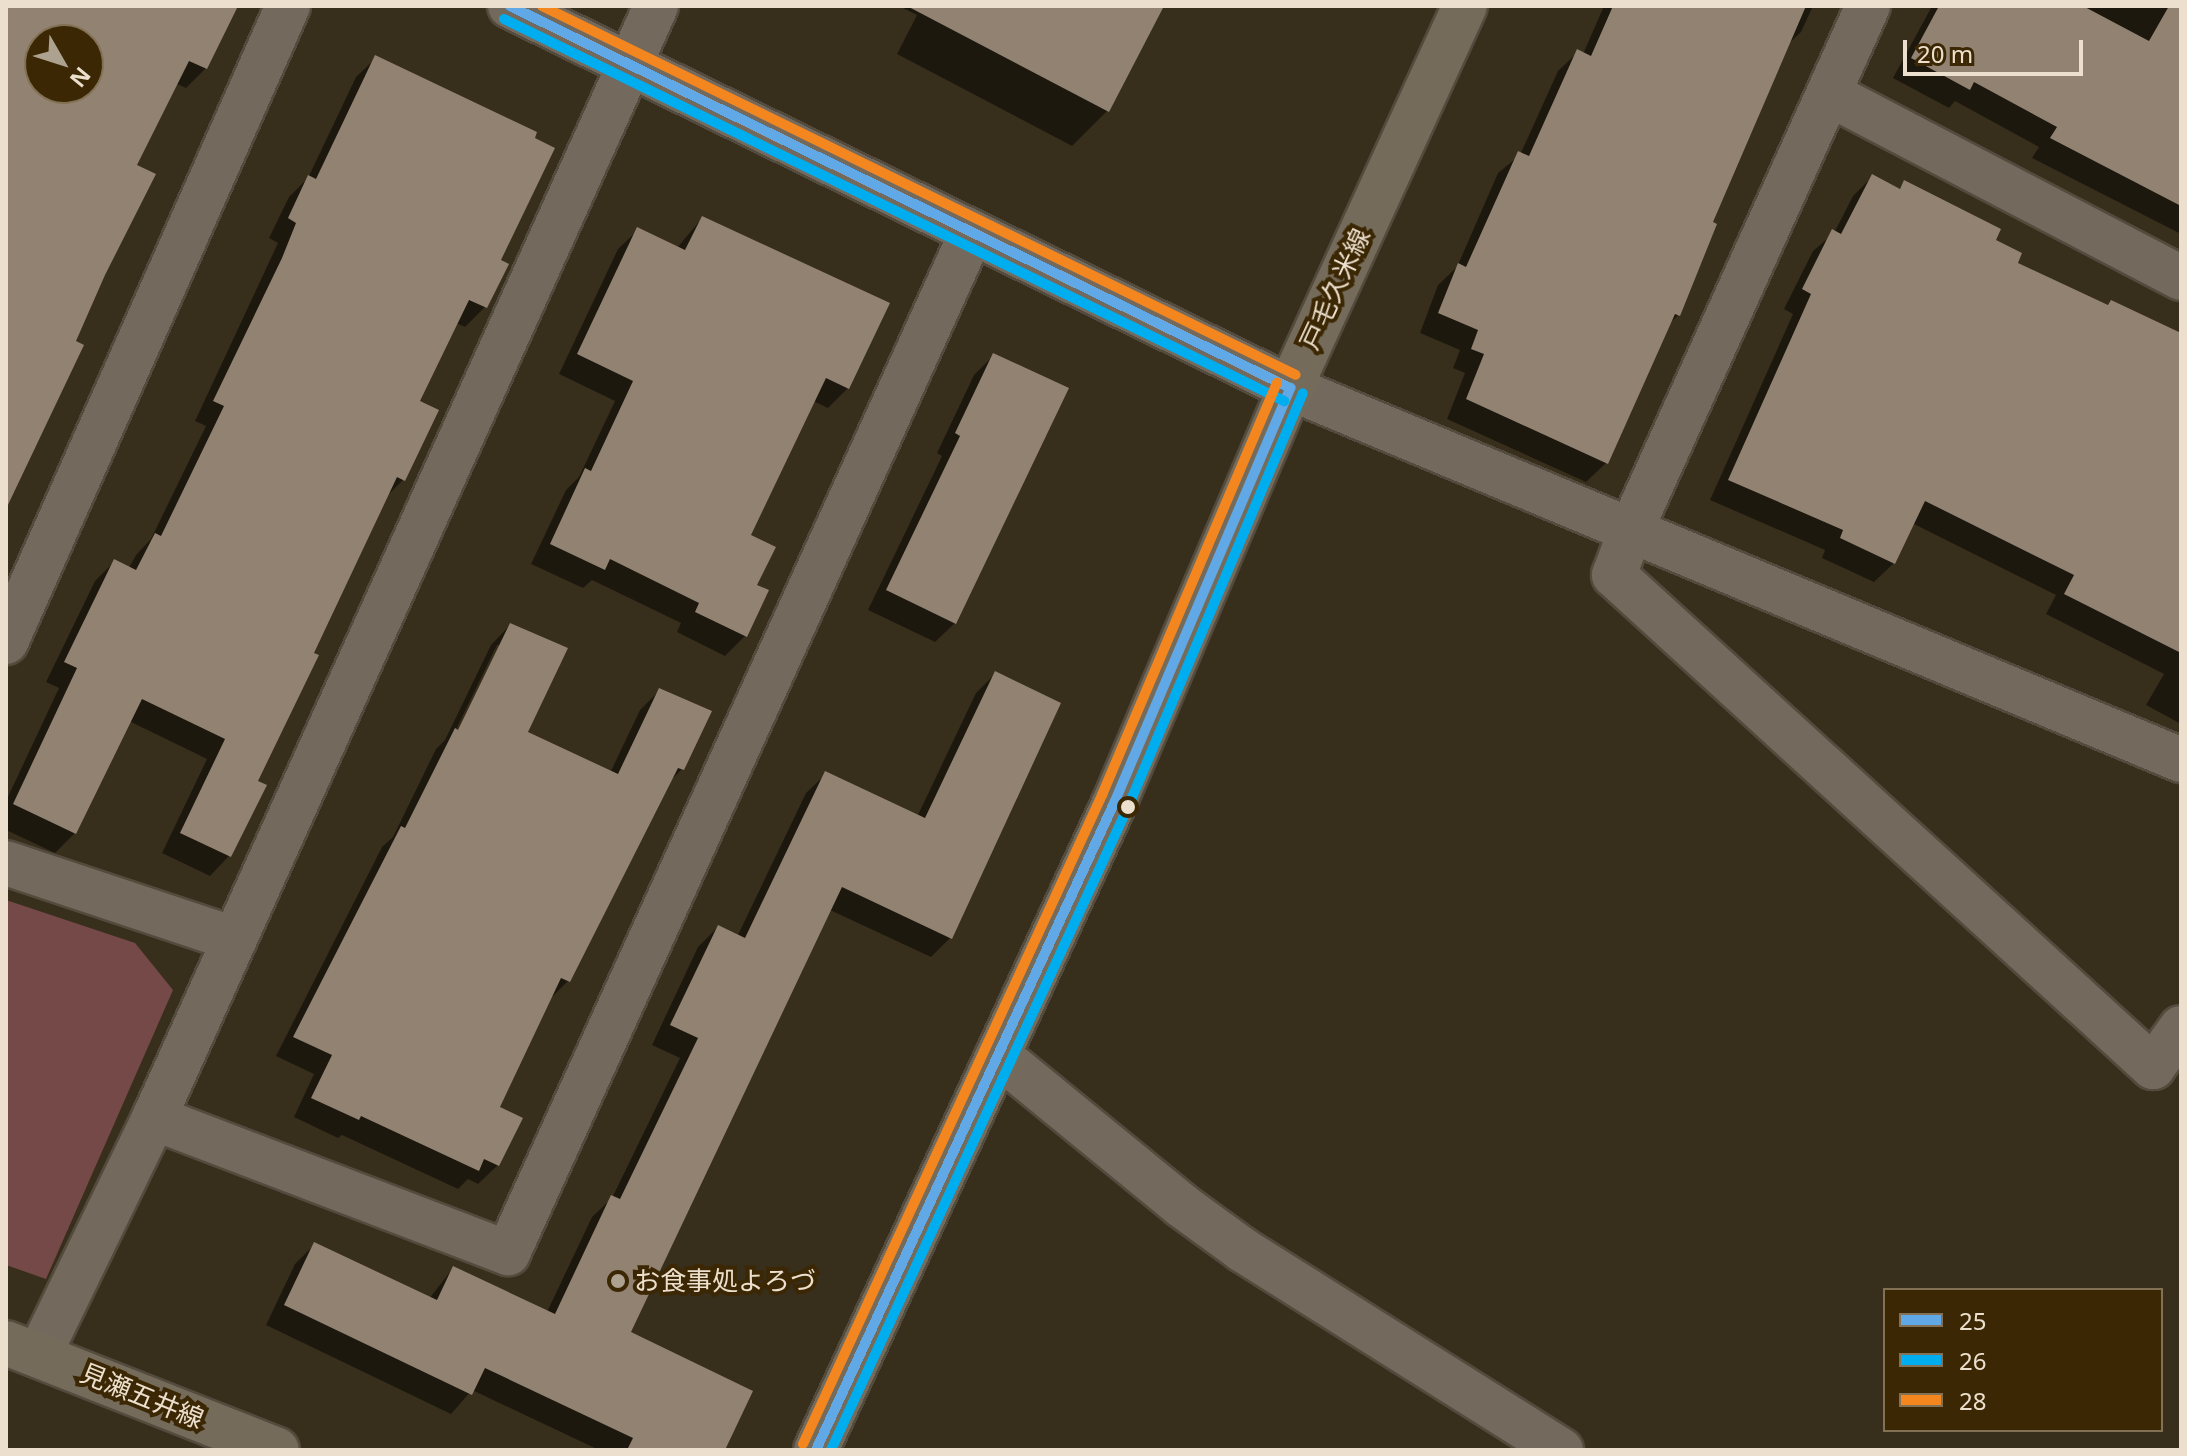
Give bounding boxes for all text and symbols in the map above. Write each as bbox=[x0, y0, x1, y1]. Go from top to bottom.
north arrow bbox=[24, 24, 104, 104]
scale bar bbox=[1907, 24, 2087, 74]
text: 20 m bbox=[1917, 37, 1973, 70]
text: N bbox=[64, 61, 98, 94]
street label: 戸毛久米線 bbox=[1293, 223, 1377, 355]
unlabelled marker bbox=[1120, 799, 1136, 815]
place label: お食事処よろづ bbox=[634, 1265, 816, 1297]
marker: お食事処よろづ bbox=[609, 1272, 627, 1290]
legend bbox=[1883, 1288, 2163, 1432]
text: 25 bbox=[1959, 1304, 1986, 1337]
text: 26 bbox=[1959, 1344, 1986, 1377]
street label: 見瀬五井線 bbox=[76, 1357, 208, 1435]
text: 28 bbox=[1959, 1384, 1986, 1417]

